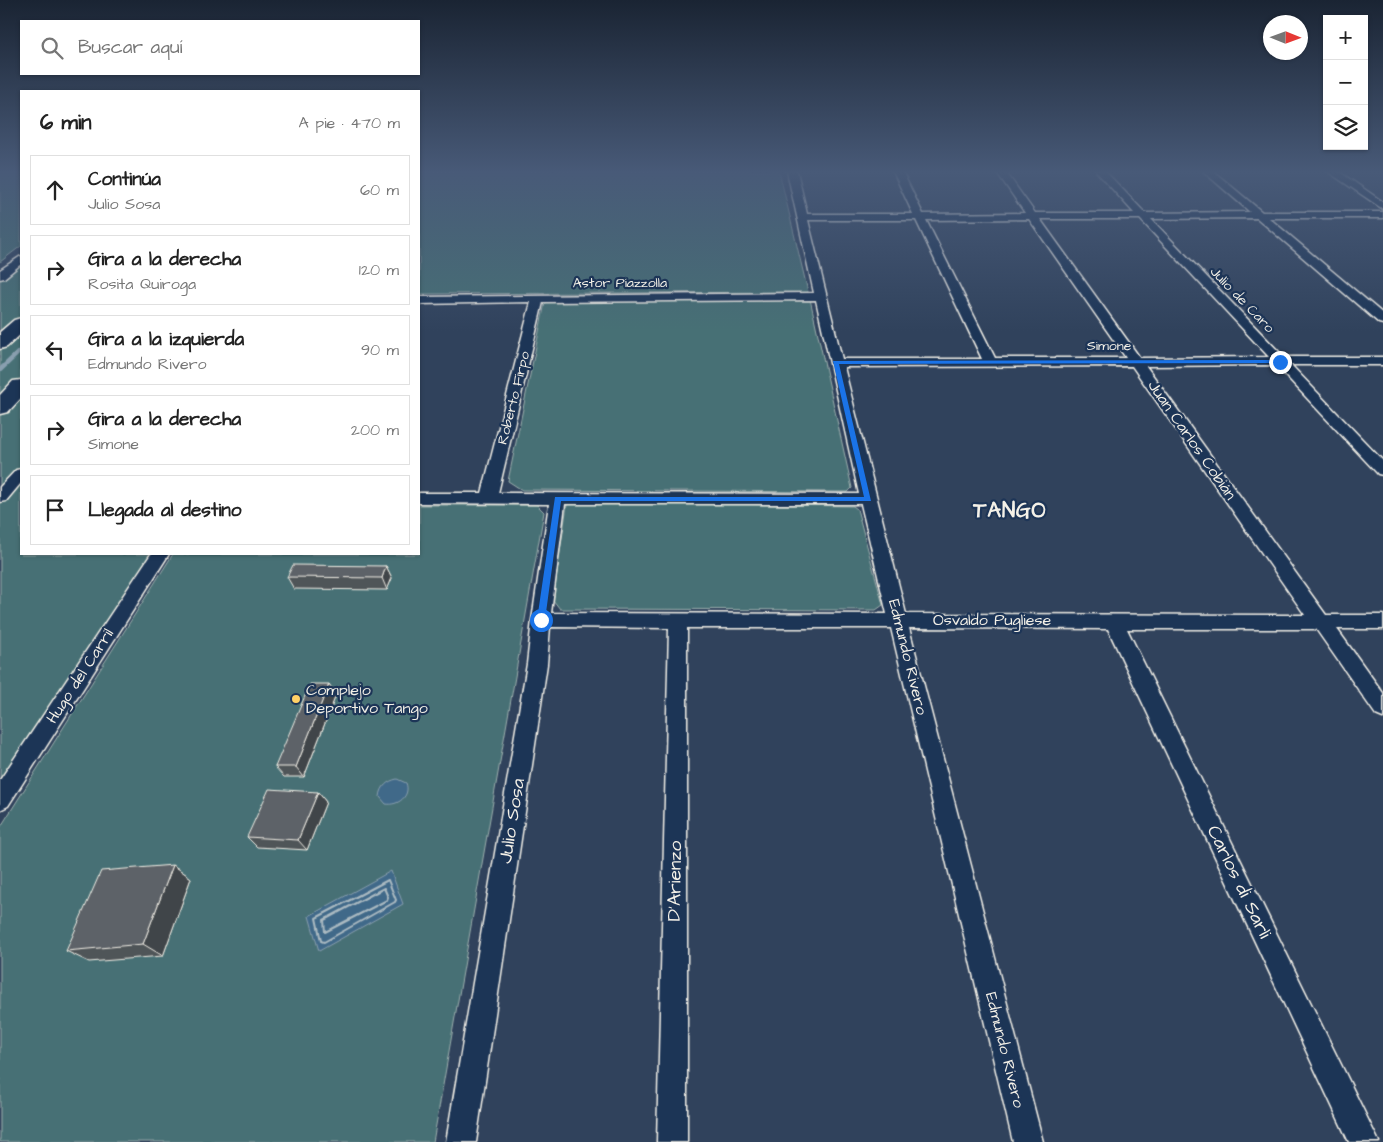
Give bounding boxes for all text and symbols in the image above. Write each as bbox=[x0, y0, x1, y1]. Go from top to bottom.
north arrow bbox=[1263, 15, 1308, 60]
map controls bbox=[1323, 15, 1368, 150]
button: + bbox=[1323, 15, 1368, 60]
search box bbox=[20, 20, 420, 75]
icon: search bbox=[38, 34, 66, 62]
text: Buscar aquí bbox=[78, 34, 182, 61]
button: − bbox=[1323, 60, 1368, 105]
button: layers bbox=[1323, 105, 1368, 150]
text: 6 min bbox=[40, 108, 92, 137]
text: A pie · 470 m bbox=[299, 112, 400, 134]
text: Continúa bbox=[88, 166, 161, 193]
icon: ahead bbox=[41, 176, 69, 204]
text: 60 m bbox=[360, 179, 399, 201]
text: Julio Sosa bbox=[88, 193, 160, 215]
text: Gira a la derecha bbox=[88, 246, 241, 273]
icon: right bbox=[41, 256, 69, 284]
text: 120 m bbox=[359, 259, 399, 281]
street label: Julio de Caro bbox=[1205, 262, 1279, 338]
text: Rosita Quiroga bbox=[88, 273, 196, 295]
street label: Astor Piazzolla bbox=[573, 273, 667, 293]
text: Gira a la izquierda bbox=[88, 326, 244, 353]
icon: left bbox=[41, 336, 69, 364]
street label: Simone bbox=[1087, 336, 1132, 356]
text: 90 m bbox=[361, 339, 399, 361]
street label: Roberto Firpo bbox=[493, 349, 535, 447]
route end bbox=[1269, 351, 1292, 374]
text: Edmundo Rivero bbox=[88, 353, 206, 375]
street label: Juan Carlos Cobián bbox=[1142, 376, 1242, 504]
text: Gira a la derecha bbox=[88, 406, 241, 433]
icon: right bbox=[41, 416, 69, 444]
text: 200 m bbox=[351, 419, 399, 441]
text: Simone bbox=[88, 433, 139, 455]
icon: arrive bbox=[41, 496, 69, 524]
district label: TANGO bbox=[972, 496, 1047, 525]
text: Llegada al destino bbox=[88, 497, 241, 524]
street label: Edmundo Rivero bbox=[883, 597, 933, 717]
route start bbox=[530, 609, 553, 632]
street label: Osvaldo Pugliese bbox=[933, 609, 1051, 632]
street label: Hugo del Carril bbox=[41, 624, 120, 728]
place label: Complejo Deportivo Tango bbox=[306, 679, 428, 720]
marker: Complejo Deportivo Tango bbox=[290, 693, 302, 705]
street label: Julio Sosa bbox=[492, 776, 532, 866]
street label: Carlos di Sarli bbox=[1200, 821, 1278, 943]
street label: D'Arienzo bbox=[661, 840, 689, 922]
street label: Edmundo Rivero bbox=[980, 990, 1030, 1110]

